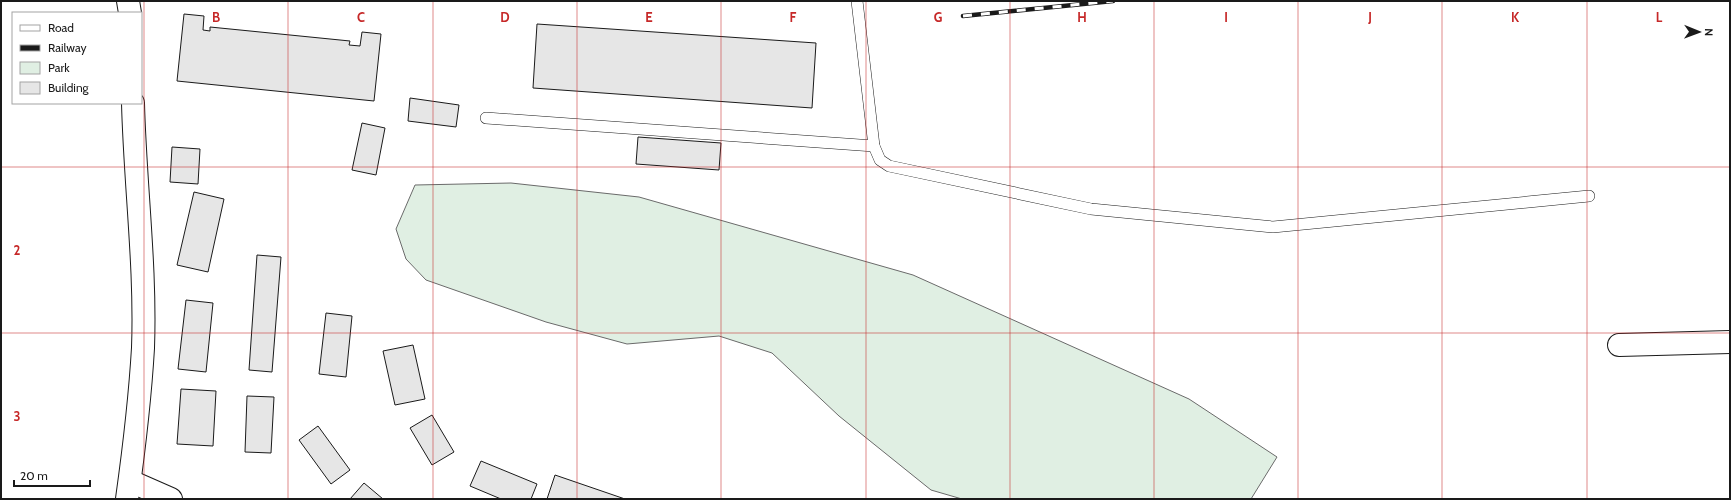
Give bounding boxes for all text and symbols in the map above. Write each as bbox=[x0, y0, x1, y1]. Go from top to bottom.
text: B bbox=[212, 9, 220, 25]
text: C bbox=[357, 9, 365, 25]
text: D bbox=[500, 9, 510, 25]
text: E bbox=[645, 9, 653, 25]
text: F bbox=[790, 9, 797, 25]
text: G bbox=[934, 9, 943, 25]
text: H bbox=[1077, 9, 1087, 25]
text: I bbox=[1224, 9, 1228, 25]
text: J bbox=[1367, 9, 1372, 25]
text: K bbox=[1511, 9, 1520, 25]
text: L bbox=[1656, 9, 1663, 25]
legend bbox=[12, 12, 142, 104]
north arrow bbox=[1679, 12, 1719, 52]
text: Road bbox=[48, 20, 74, 35]
text: N bbox=[1702, 28, 1716, 36]
text: Railway bbox=[48, 40, 86, 55]
text: Park bbox=[48, 60, 70, 75]
text: Building bbox=[48, 80, 90, 95]
text: 2 bbox=[14, 242, 21, 258]
text: 3 bbox=[13, 408, 21, 424]
scale bar bbox=[14, 462, 90, 488]
text: 20 m bbox=[20, 468, 48, 483]

